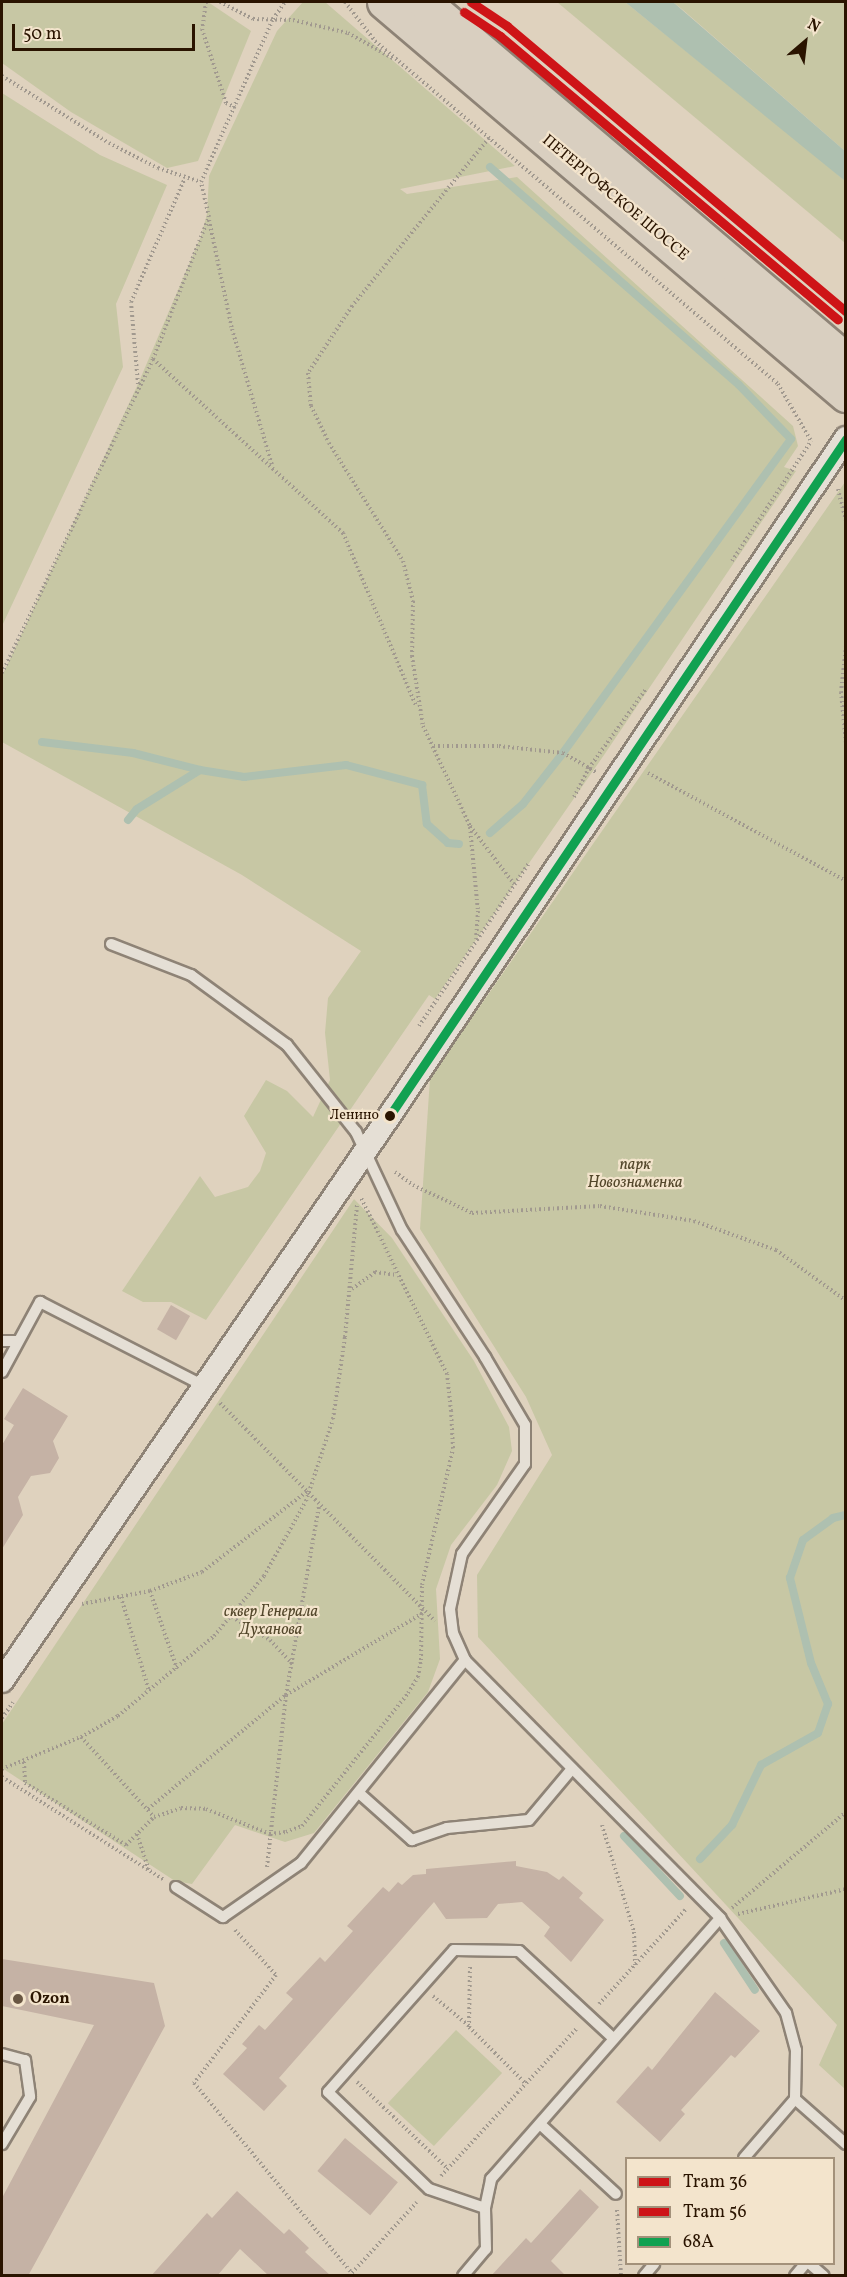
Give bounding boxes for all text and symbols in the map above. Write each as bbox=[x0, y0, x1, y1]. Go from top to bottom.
scale bar bbox=[15, 12, 198, 50]
north arrow bbox=[775, 12, 835, 72]
text: N bbox=[803, 14, 824, 39]
text: 50 m bbox=[23, 22, 62, 47]
street label: ПЕТЕРГОФСКОЕ ШОССЕ bbox=[538, 131, 692, 265]
place label: Ленино bbox=[330, 1108, 379, 1124]
marker: Ленино bbox=[384, 1110, 396, 1122]
park label: парк Новознаменка bbox=[587, 1155, 683, 1193]
park label: сквер Генерала Духанова bbox=[224, 1602, 318, 1640]
place label: Ozon bbox=[30, 1989, 70, 2009]
marker: Ozon bbox=[11, 1992, 25, 2006]
legend bbox=[625, 2157, 835, 2265]
text: Tram 36 bbox=[683, 2170, 747, 2195]
text: Tram 56 bbox=[683, 2200, 747, 2225]
text: 68А bbox=[683, 2230, 714, 2255]

